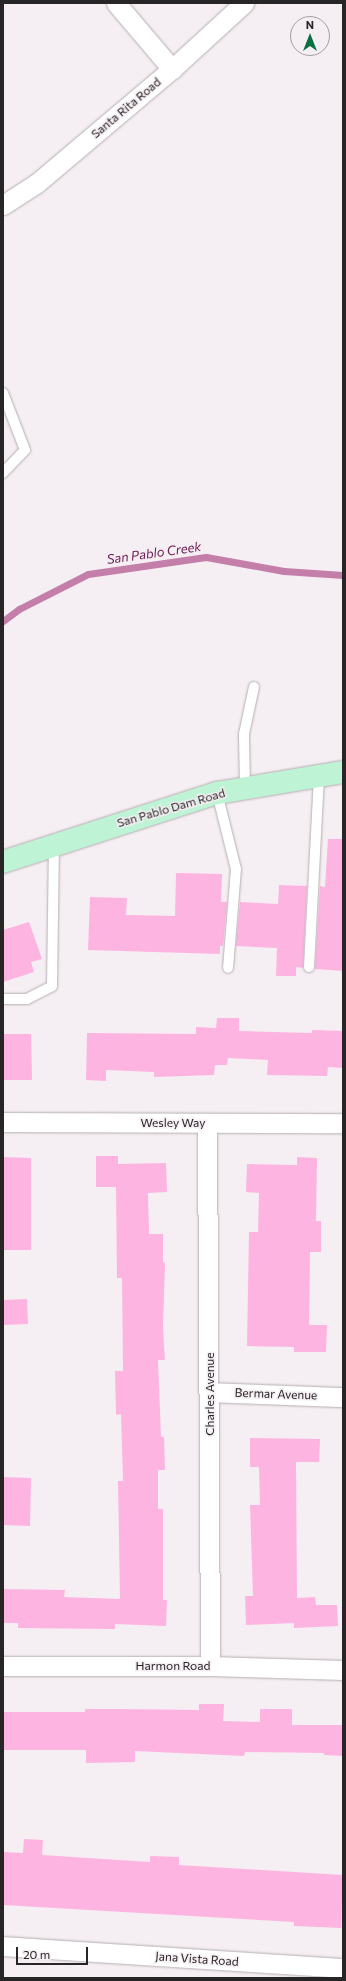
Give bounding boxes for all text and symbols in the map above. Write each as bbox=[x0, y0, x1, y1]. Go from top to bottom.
north arrow bbox=[290, 16, 330, 56]
text: N bbox=[306, 18, 314, 31]
street label: Santa Rita Road bbox=[88, 75, 164, 141]
water label: San Pablo Creek bbox=[106, 539, 202, 567]
street label: San Pablo Dam Road bbox=[115, 786, 227, 830]
street label: Wesley Way bbox=[141, 1116, 205, 1130]
street label: Charles Avenue bbox=[203, 1352, 217, 1436]
street label: Bermar Avenue bbox=[234, 1385, 318, 1403]
street label: Harmon Road bbox=[136, 1659, 210, 1673]
scale bar bbox=[18, 1939, 90, 1965]
text: 20 m bbox=[23, 1947, 50, 1961]
street label: Jana Vista Road bbox=[155, 1949, 239, 1969]

